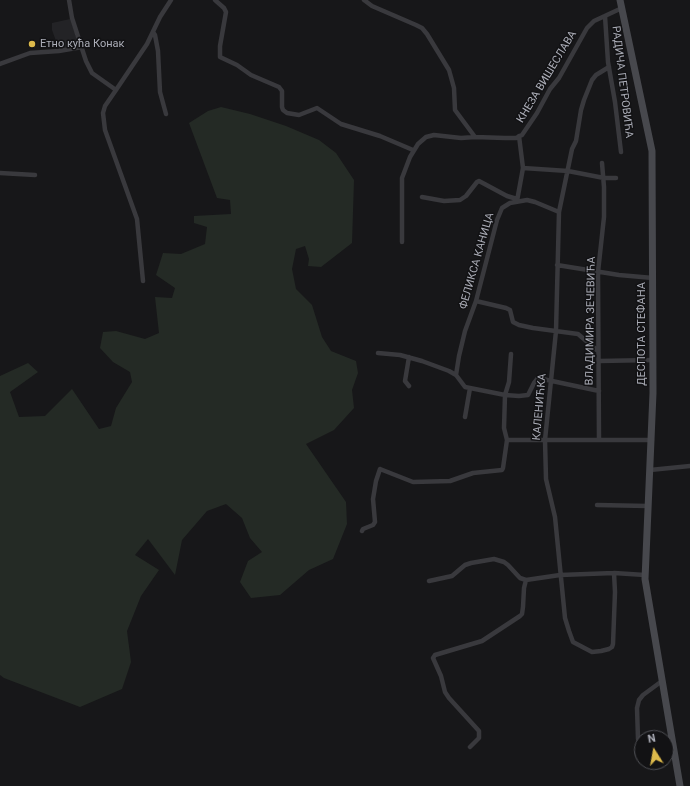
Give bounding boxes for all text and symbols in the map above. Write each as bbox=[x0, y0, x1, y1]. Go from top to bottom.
street label: РАДИЧА ПЕТРОВИЋА bbox=[609, 25, 635, 139]
street label: КНЕЗА ВИШЕСЛАВА bbox=[514, 29, 580, 125]
place label: Етно кућа Конак bbox=[40, 37, 124, 51]
marker: Етно кућа Конак bbox=[27, 39, 37, 49]
street label: ФЕЛИКСА КАНИЦА bbox=[457, 211, 497, 311]
street label: ВЛАДИМИРА ЗЕЧЕВИЋА bbox=[583, 256, 599, 386]
street label: ДЕСПОТА СТЕФАНА bbox=[635, 282, 649, 386]
street label: КАЛЕНИЋКА bbox=[531, 373, 549, 441]
north arrow bbox=[634, 730, 674, 770]
text: N bbox=[647, 732, 657, 746]

